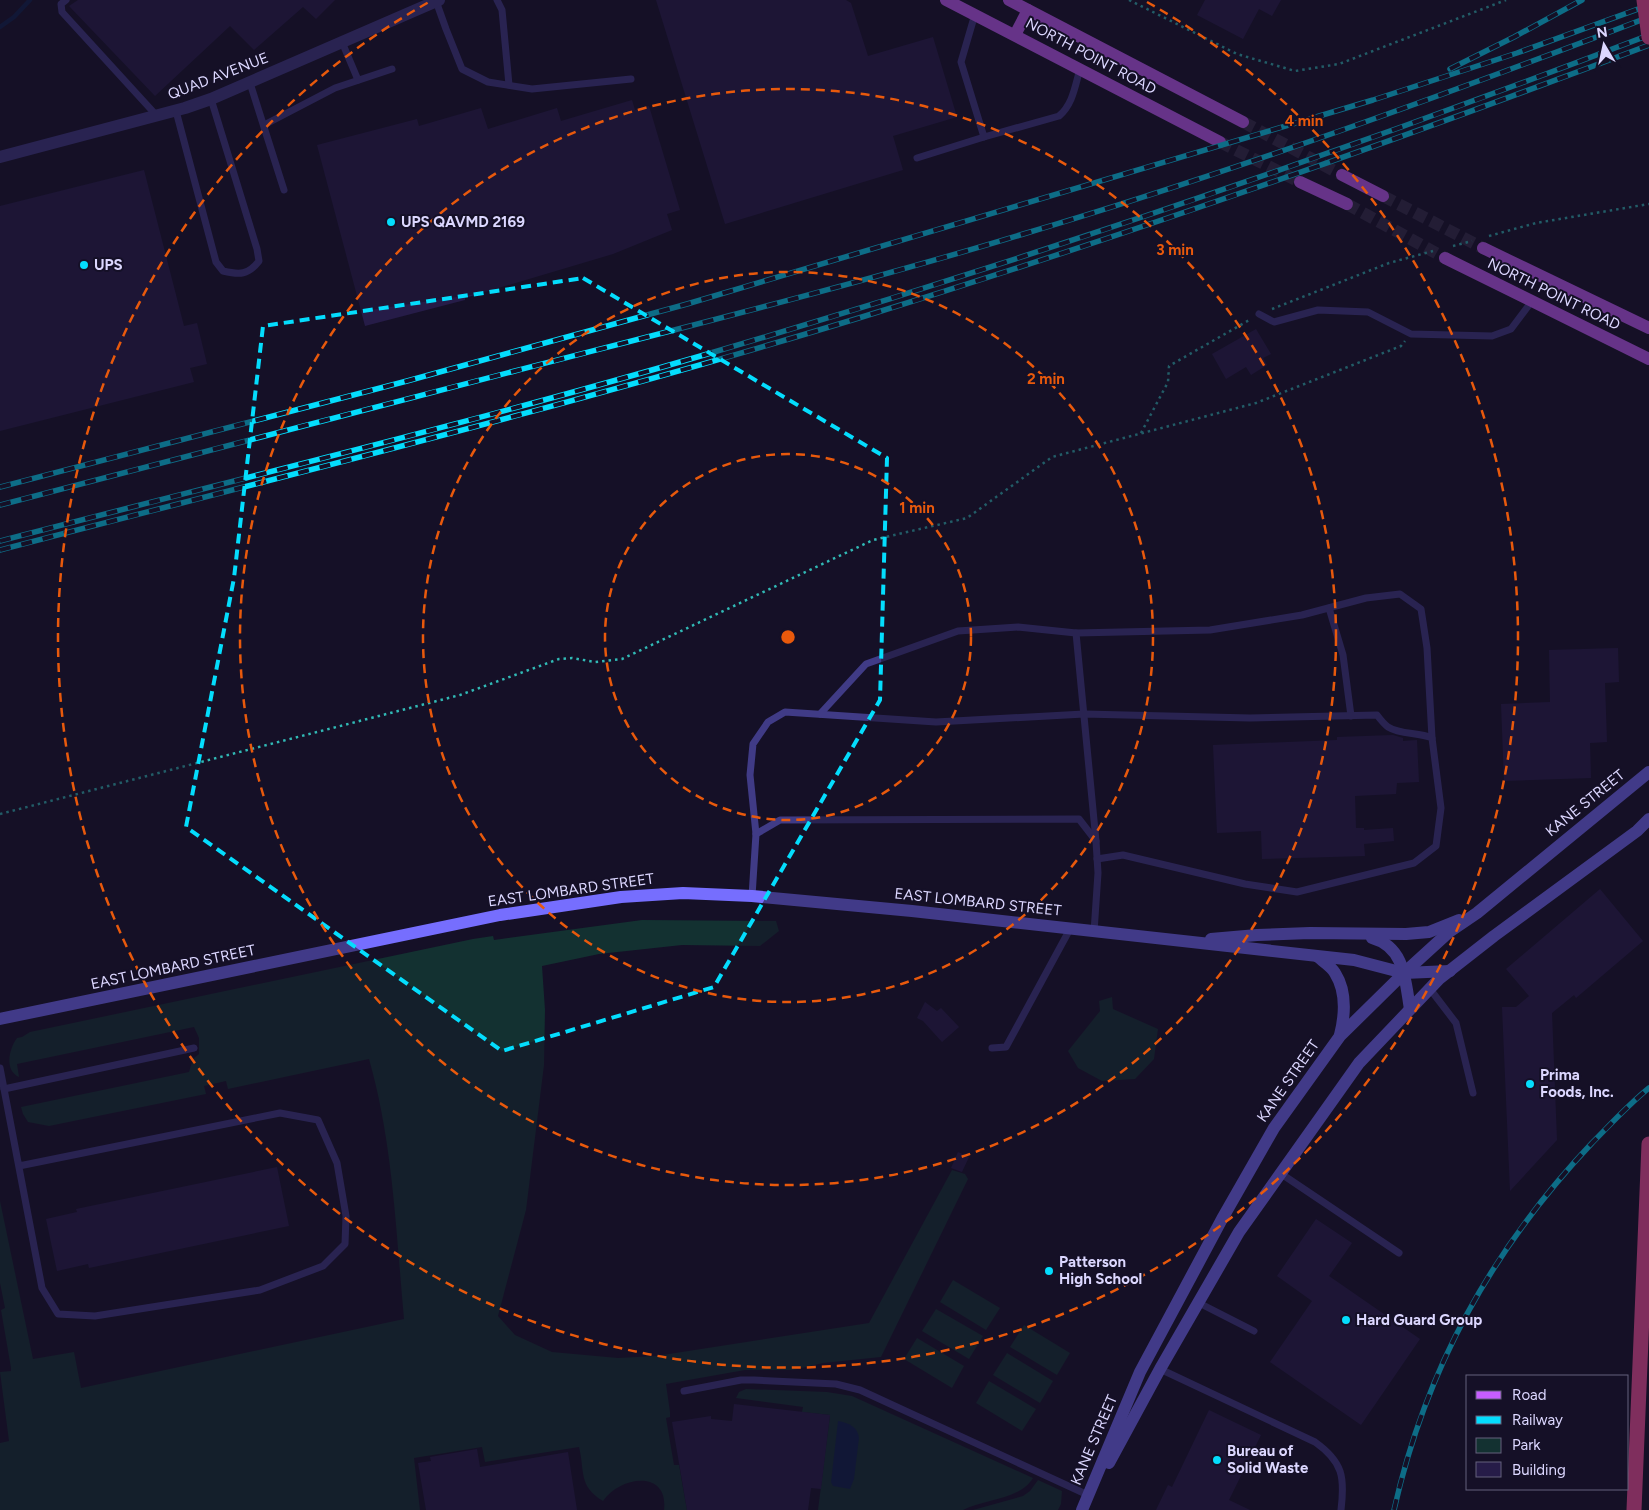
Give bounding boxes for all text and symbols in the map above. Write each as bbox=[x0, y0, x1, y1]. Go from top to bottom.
street label: NORTH POINT ROAD bbox=[1023, 14, 1159, 98]
north arrow bbox=[1579, 20, 1629, 70]
text: N bbox=[1595, 23, 1609, 42]
street label: QUAD AVENUE bbox=[165, 49, 271, 103]
text: 4 min bbox=[1285, 112, 1323, 130]
place label: UPS QAVMD 2169 bbox=[401, 213, 525, 231]
marker: UPS QAVMD 2169 bbox=[385, 216, 397, 228]
text: 3 min bbox=[1156, 241, 1194, 259]
street label: NORTH POINT ROAD bbox=[1485, 254, 1623, 334]
place label: UPS bbox=[94, 256, 123, 274]
marker: UPS bbox=[78, 259, 90, 271]
text: 2 min bbox=[1027, 370, 1065, 388]
text: 1 min bbox=[899, 499, 935, 517]
centre of rings bbox=[779, 628, 797, 646]
street label: KANE STREET bbox=[1542, 765, 1629, 840]
street label: EAST LOMBARD STREET bbox=[487, 869, 656, 911]
street label: EAST LOMBARD STREET bbox=[894, 884, 1063, 920]
street label: EAST LOMBARD STREET bbox=[89, 941, 258, 993]
street label: KANE STREET bbox=[1253, 1036, 1323, 1126]
place label: Prima Foods, Inc. bbox=[1540, 1066, 1614, 1101]
marker: Prima Foods, Inc. bbox=[1524, 1078, 1536, 1090]
place label: Patterson High School bbox=[1059, 1253, 1142, 1288]
marker: Patterson High School bbox=[1043, 1265, 1055, 1277]
place label: Hard Guard Group bbox=[1356, 1311, 1482, 1329]
marker: Hard Guard Group bbox=[1340, 1314, 1352, 1326]
legend bbox=[1466, 1375, 1629, 1490]
text: Road bbox=[1512, 1386, 1547, 1404]
street label: KANE STREET bbox=[1067, 1391, 1121, 1488]
text: Railway bbox=[1512, 1411, 1563, 1429]
text: Park bbox=[1512, 1436, 1541, 1454]
place label: Bureau of Solid Waste bbox=[1227, 1442, 1309, 1477]
marker: Bureau of Solid Waste bbox=[1211, 1454, 1223, 1466]
text: Building bbox=[1512, 1461, 1566, 1479]

